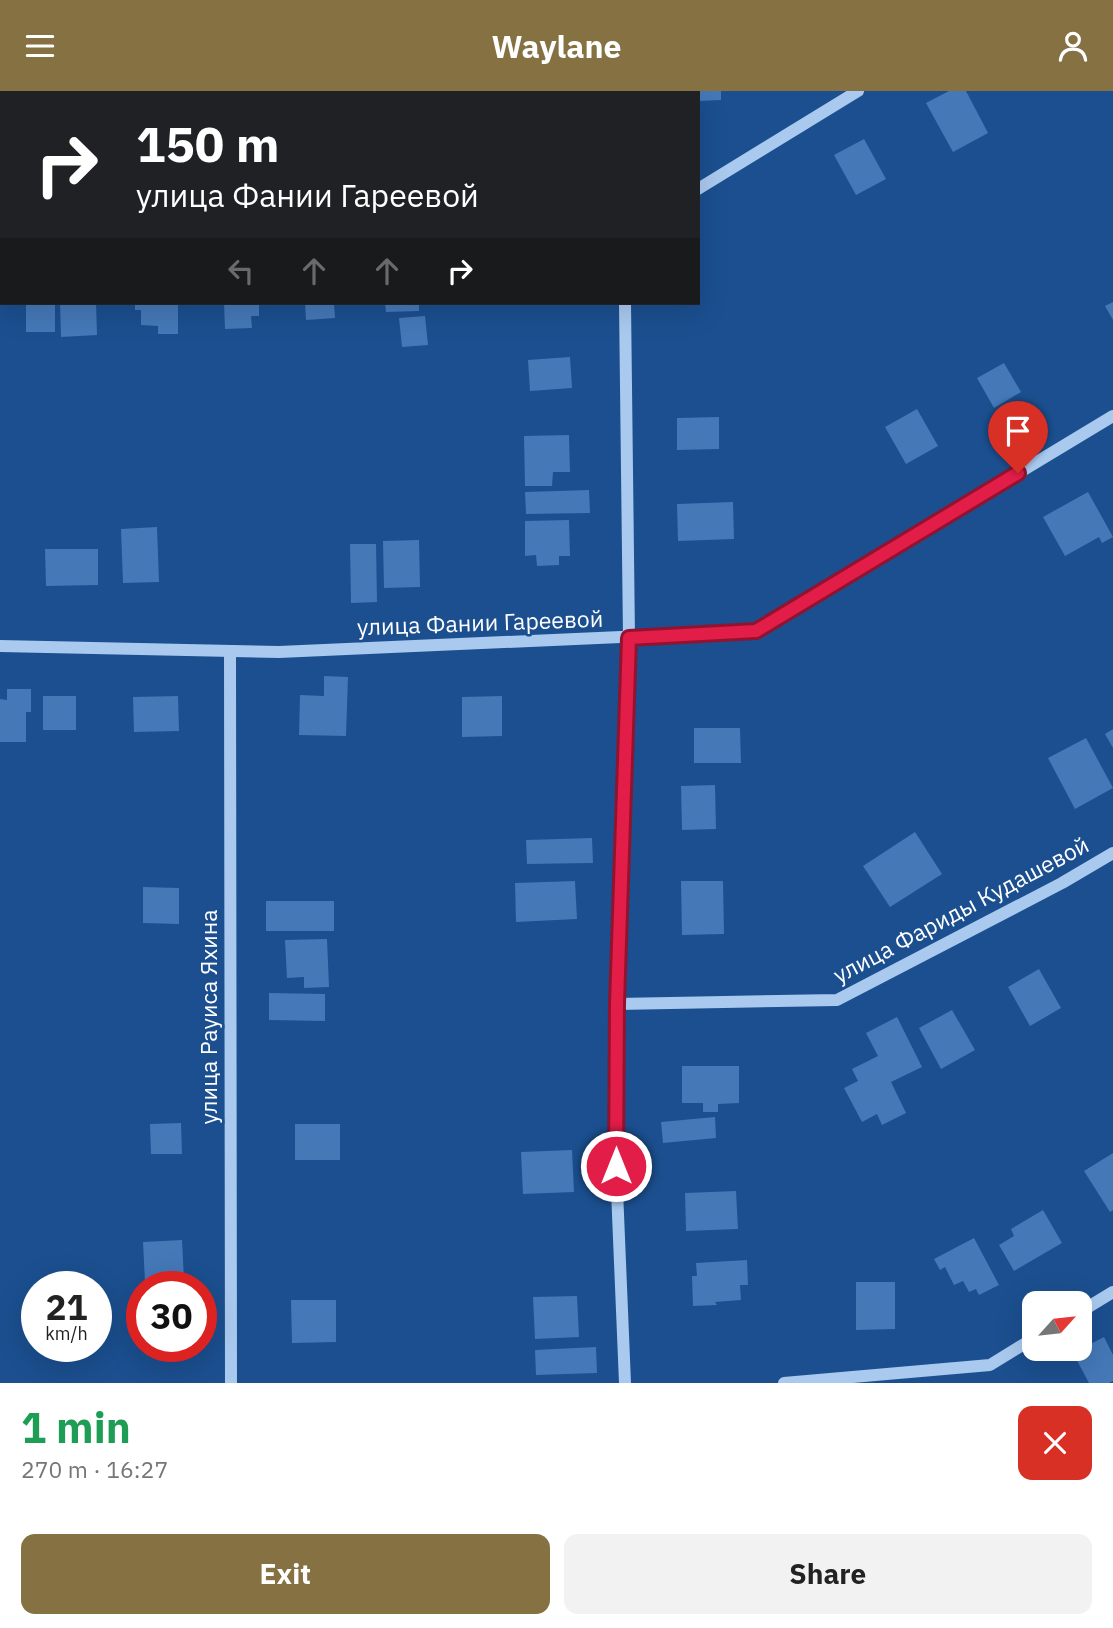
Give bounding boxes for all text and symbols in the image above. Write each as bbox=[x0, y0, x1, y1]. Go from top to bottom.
text: Waylane bbox=[491, 25, 622, 67]
icon: menu bbox=[21, 27, 59, 65]
icon: person bbox=[1054, 27, 1092, 65]
text: 150 m bbox=[136, 112, 280, 175]
icon: right bbox=[21, 119, 112, 210]
text: улица Фании Гареевой bbox=[136, 174, 479, 216]
icon: left bbox=[222, 252, 260, 290]
icon: ahead bbox=[295, 252, 333, 290]
icon: ahead bbox=[368, 252, 406, 290]
icon: right bbox=[441, 252, 479, 290]
pin bbox=[988, 401, 1048, 473]
icon: arrive bbox=[999, 412, 1037, 450]
street label: улица Фании Гареевой bbox=[356, 603, 604, 641]
street label: улица Фариды Кудашевой bbox=[827, 829, 1094, 989]
street label: улица Рауиса Яхина bbox=[193, 909, 223, 1125]
position arrow bbox=[579, 1129, 653, 1203]
speed limit sign: 30 bbox=[126, 1271, 217, 1362]
text: 21 bbox=[45, 1284, 88, 1330]
north arrow bbox=[1022, 1291, 1092, 1361]
map controls bbox=[1022, 1291, 1092, 1361]
text: km/h bbox=[45, 1322, 88, 1345]
text: 1 min bbox=[21, 1400, 131, 1455]
button: close bbox=[1018, 1406, 1092, 1480]
text: 270 m · 16:27 bbox=[21, 1454, 168, 1484]
button: Exit bbox=[21, 1534, 550, 1614]
button: Share bbox=[564, 1534, 1092, 1614]

